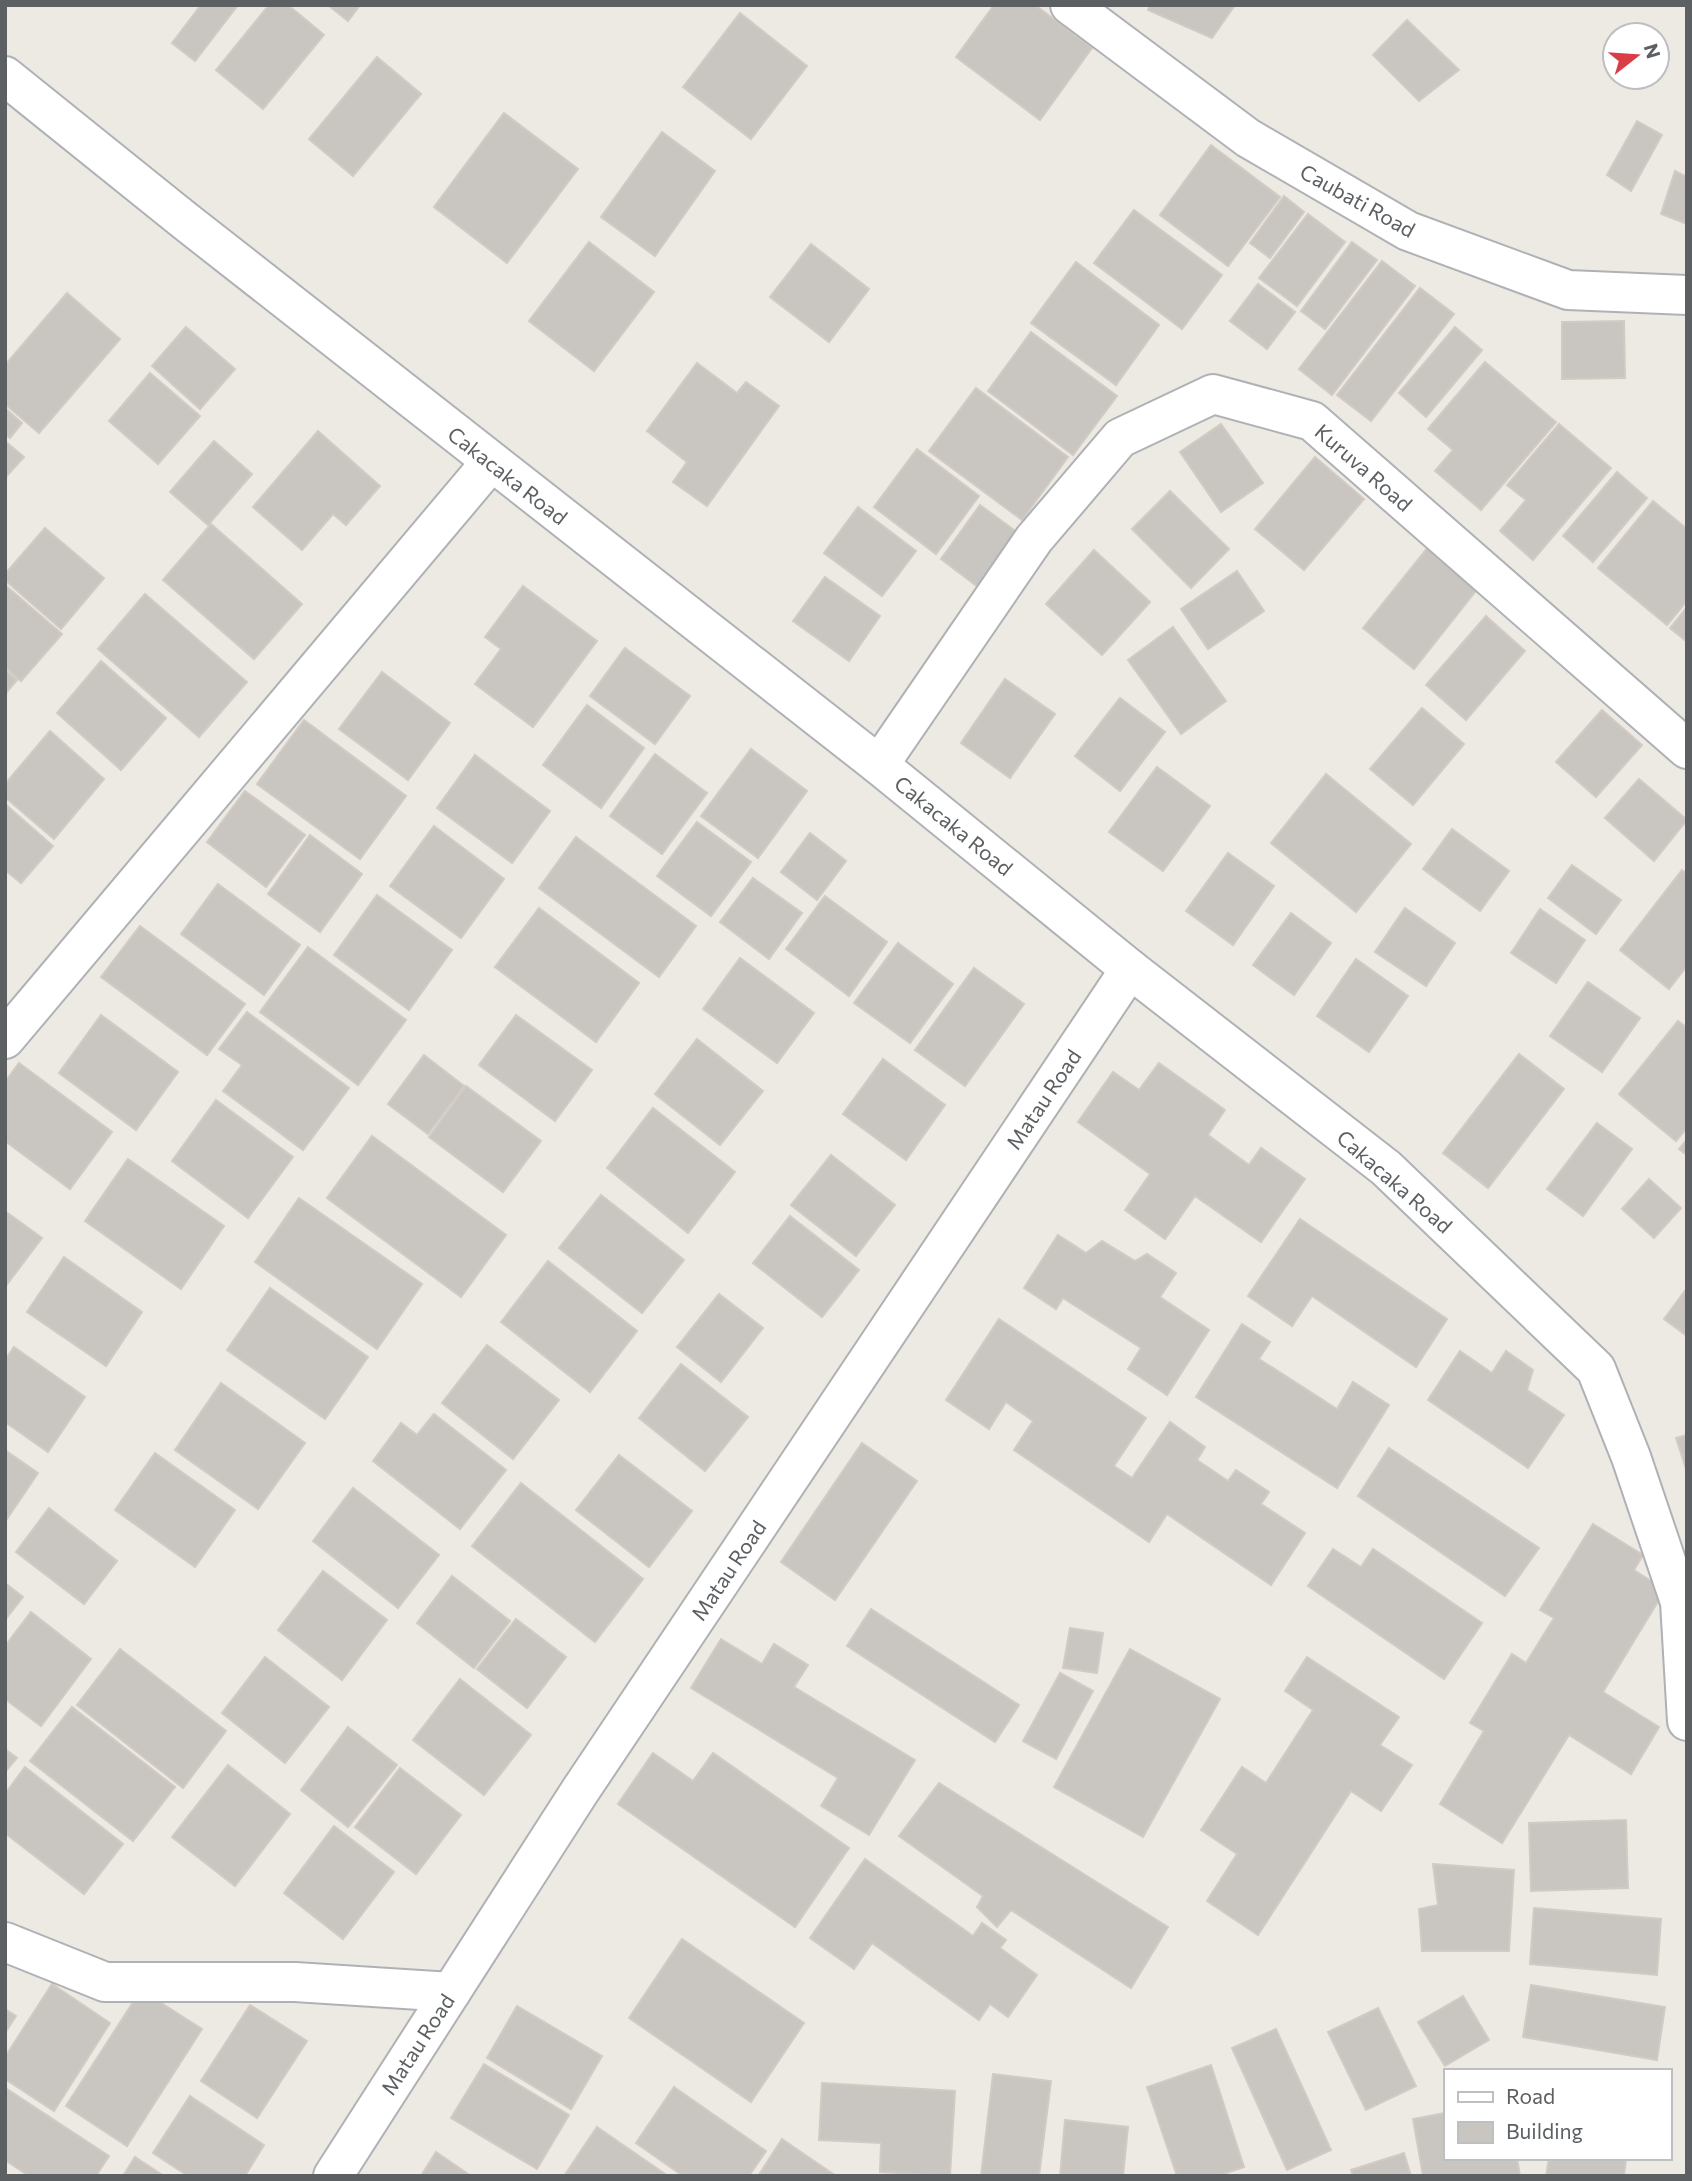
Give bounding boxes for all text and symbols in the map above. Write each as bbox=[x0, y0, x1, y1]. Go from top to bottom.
north arrow bbox=[1601, 21, 1671, 91]
text: N bbox=[1640, 41, 1666, 61]
street label: Caubati Road bbox=[1296, 158, 1420, 242]
street label: Kuruva Road bbox=[1310, 418, 1418, 516]
street label: Cakacaka Road bbox=[443, 421, 573, 529]
street label: Cakacaka Road bbox=[890, 770, 1018, 880]
street label: Matau Road bbox=[1000, 1044, 1086, 1154]
street label: Cakacaka Road bbox=[1332, 1124, 1458, 1238]
street label: Matau Road bbox=[685, 1515, 771, 1625]
street label: Matau Road bbox=[375, 1989, 459, 2099]
legend bbox=[1444, 2069, 1671, 2160]
text: Road bbox=[1506, 2083, 1555, 2108]
text: Building bbox=[1506, 2118, 1583, 2143]

